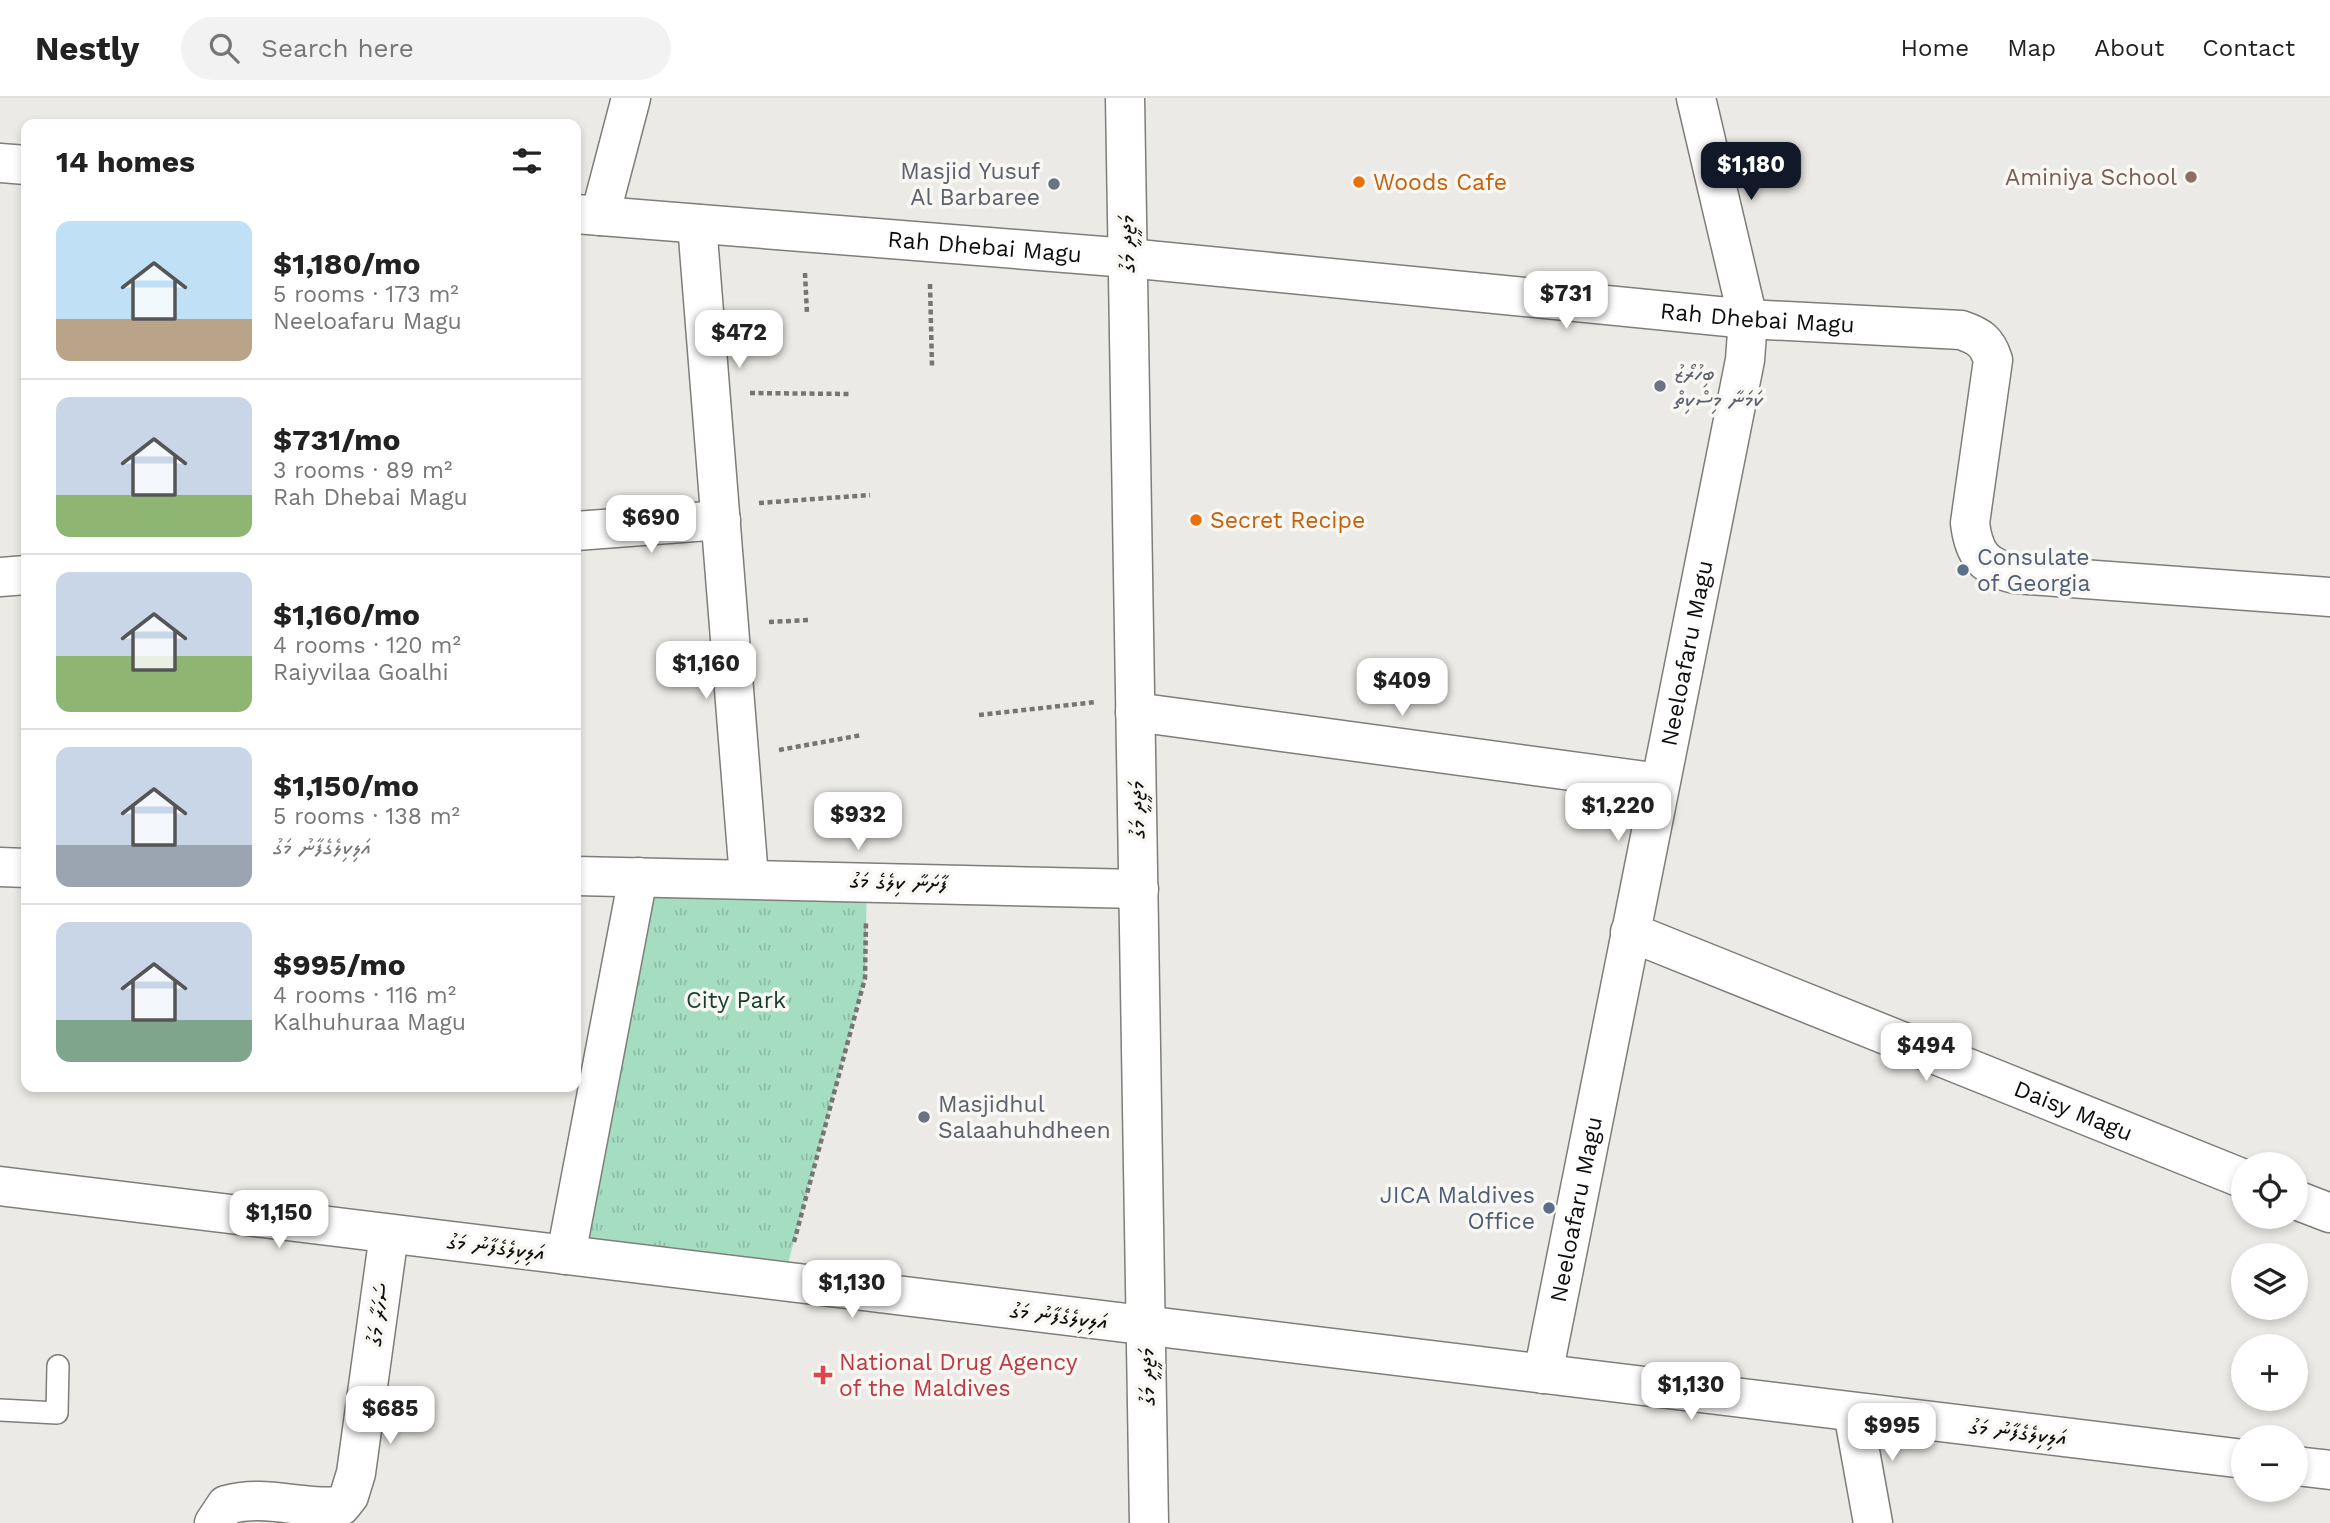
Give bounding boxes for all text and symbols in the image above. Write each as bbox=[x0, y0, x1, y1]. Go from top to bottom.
search box bbox=[181, 17, 671, 80]
text: Nestly bbox=[35, 29, 139, 68]
icon: search bbox=[205, 29, 243, 67]
text: Search here bbox=[261, 33, 414, 63]
text: Home bbox=[1901, 34, 1969, 62]
text: Map bbox=[2007, 34, 2056, 62]
text: About bbox=[2094, 34, 2164, 62]
text: Contact bbox=[2202, 34, 2295, 62]
icon: filters bbox=[508, 142, 546, 180]
pin: $1,180 bbox=[1694, 142, 1808, 202]
text: 14 homes bbox=[56, 144, 195, 179]
text: $1,180 bbox=[1717, 151, 1785, 178]
place label: Masjid Yusuf Al Barbaree bbox=[900, 158, 1040, 211]
place label: Aminiya School bbox=[2005, 164, 2177, 191]
place label: Woods Cafe bbox=[1373, 169, 1507, 196]
marker: Aminiya School bbox=[2183, 169, 2199, 185]
marker: Woods Cafe bbox=[1351, 174, 1367, 190]
marker: Masjid Yusuf Al Barbaree bbox=[1046, 176, 1062, 192]
street label: މަޖީދީ މަގު bbox=[1113, 214, 1143, 274]
street label: Rah Dhebai Magu bbox=[886, 226, 1083, 268]
text: $1,180/mo bbox=[273, 246, 420, 281]
icon: home bbox=[112, 249, 196, 333]
pin: $731 bbox=[1525, 272, 1607, 331]
text: $731 bbox=[1540, 280, 1592, 307]
text: 5 rooms · 173 m² bbox=[273, 281, 459, 308]
street label: Rah Dhebai Magu bbox=[1659, 297, 1855, 338]
text: Neeloafaru Magu bbox=[273, 308, 462, 335]
pin: $472 bbox=[698, 310, 780, 370]
text: $472 bbox=[711, 319, 767, 346]
place label: ބިހުރޯޒު ކަމަނާ މިސްކިތް bbox=[1673, 360, 1764, 414]
marker: ބިހުރޯޒު ކަމަނާ މިސްކިތް bbox=[1652, 378, 1668, 394]
text: $731/mo bbox=[273, 422, 400, 457]
icon: home bbox=[112, 425, 196, 509]
text: 3 rooms · 89 m² bbox=[273, 457, 452, 484]
text: Rah Dhebai Magu bbox=[273, 484, 468, 511]
pin: $690 bbox=[610, 496, 692, 555]
text: $690 bbox=[622, 504, 680, 531]
place label: Secret Recipe bbox=[1210, 507, 1365, 534]
marker: Secret Recipe bbox=[1188, 512, 1204, 528]
place label: Consulate of Georgia bbox=[1977, 544, 2090, 597]
street label: Neeloafaru Magu bbox=[1655, 558, 1719, 749]
marker: Consulate of Georgia bbox=[1955, 562, 1971, 578]
text: $1,160/mo bbox=[273, 597, 420, 632]
icon: home bbox=[112, 600, 196, 684]
text: 4 rooms · 120 m² bbox=[273, 632, 461, 659]
pin: $1,160 bbox=[649, 642, 763, 701]
text: $1,160 bbox=[672, 650, 740, 677]
pin: $409 bbox=[1361, 658, 1443, 718]
text: Raiyvilaa Goalhi bbox=[273, 659, 449, 686]
text: $409 bbox=[1373, 667, 1431, 694]
text: $1,150/mo bbox=[273, 768, 419, 803]
icon: home bbox=[112, 775, 196, 859]
street label: މަޖީދީ މަގު bbox=[1123, 780, 1153, 840]
pin: $1,220 bbox=[1561, 784, 1675, 843]
pin: $932 bbox=[817, 792, 899, 852]
text: $1,220 bbox=[1581, 792, 1655, 819]
text: $932 bbox=[830, 801, 886, 828]
text: 5 rooms · 138 m² bbox=[273, 803, 460, 830]
text: އަލިކިލެގެފާނު މަގު bbox=[273, 834, 371, 861]
street label: ފާށަނާ ކިލެގެ މަގު bbox=[849, 867, 949, 899]
text: $995/mo bbox=[273, 947, 406, 982]
icon: home bbox=[112, 950, 196, 1034]
text: 4 rooms · 116 m² bbox=[273, 982, 456, 1009]
park label: City Park bbox=[686, 987, 786, 1014]
text: Kalhuhuraa Magu bbox=[273, 1009, 466, 1036]
pin: $494 bbox=[1885, 1024, 1967, 1083]
text: $494 bbox=[1897, 1032, 1955, 1059]
street label: Daisy Magu bbox=[2010, 1075, 2136, 1147]
place label: Masjidhul Salaahuhdheen bbox=[938, 1091, 1111, 1144]
marker: Masjidhul Salaahuhdheen bbox=[916, 1109, 932, 1125]
street label: Neeloafaru Magu bbox=[1545, 1114, 1608, 1305]
map controls bbox=[2231, 1152, 2308, 1502]
button: locate bbox=[2231, 1152, 2308, 1229]
place label: JICA Maldives Office bbox=[1380, 1182, 1535, 1235]
pin: $1,150 bbox=[222, 1190, 336, 1250]
text: $1,150 bbox=[245, 1199, 313, 1226]
marker: JICA Maldives Office bbox=[1541, 1200, 1557, 1216]
street label: އަލިކިލެގެފާނު މަގު bbox=[444, 1228, 547, 1268]
button: layers bbox=[2231, 1243, 2308, 1320]
pin: $1,130 bbox=[795, 1260, 909, 1320]
text: $1,130 bbox=[818, 1269, 886, 1296]
street label: ސަހަރާ މަގު bbox=[361, 1281, 396, 1349]
street label: އަލިކިލެގެފާނު މަގު bbox=[1007, 1297, 1110, 1337]
button: + bbox=[2231, 1334, 2308, 1411]
street label: މަޖީދީ މަގު bbox=[1133, 1347, 1163, 1407]
place label: National Drug Agency of the Maldives bbox=[839, 1349, 1078, 1402]
pin: $1,130 bbox=[1634, 1362, 1748, 1422]
marker: National Drug Agency of the Maldives bbox=[813, 1365, 833, 1385]
text: $1,130 bbox=[1657, 1371, 1725, 1398]
pin: $685 bbox=[349, 1386, 431, 1446]
text: $685 bbox=[362, 1395, 418, 1422]
pin: $995 bbox=[1851, 1404, 1933, 1463]
text: $995 bbox=[1864, 1412, 1920, 1439]
street label: އަލިކިލެގެފާނު މަގު bbox=[1966, 1413, 2069, 1453]
button: − bbox=[2231, 1425, 2308, 1502]

